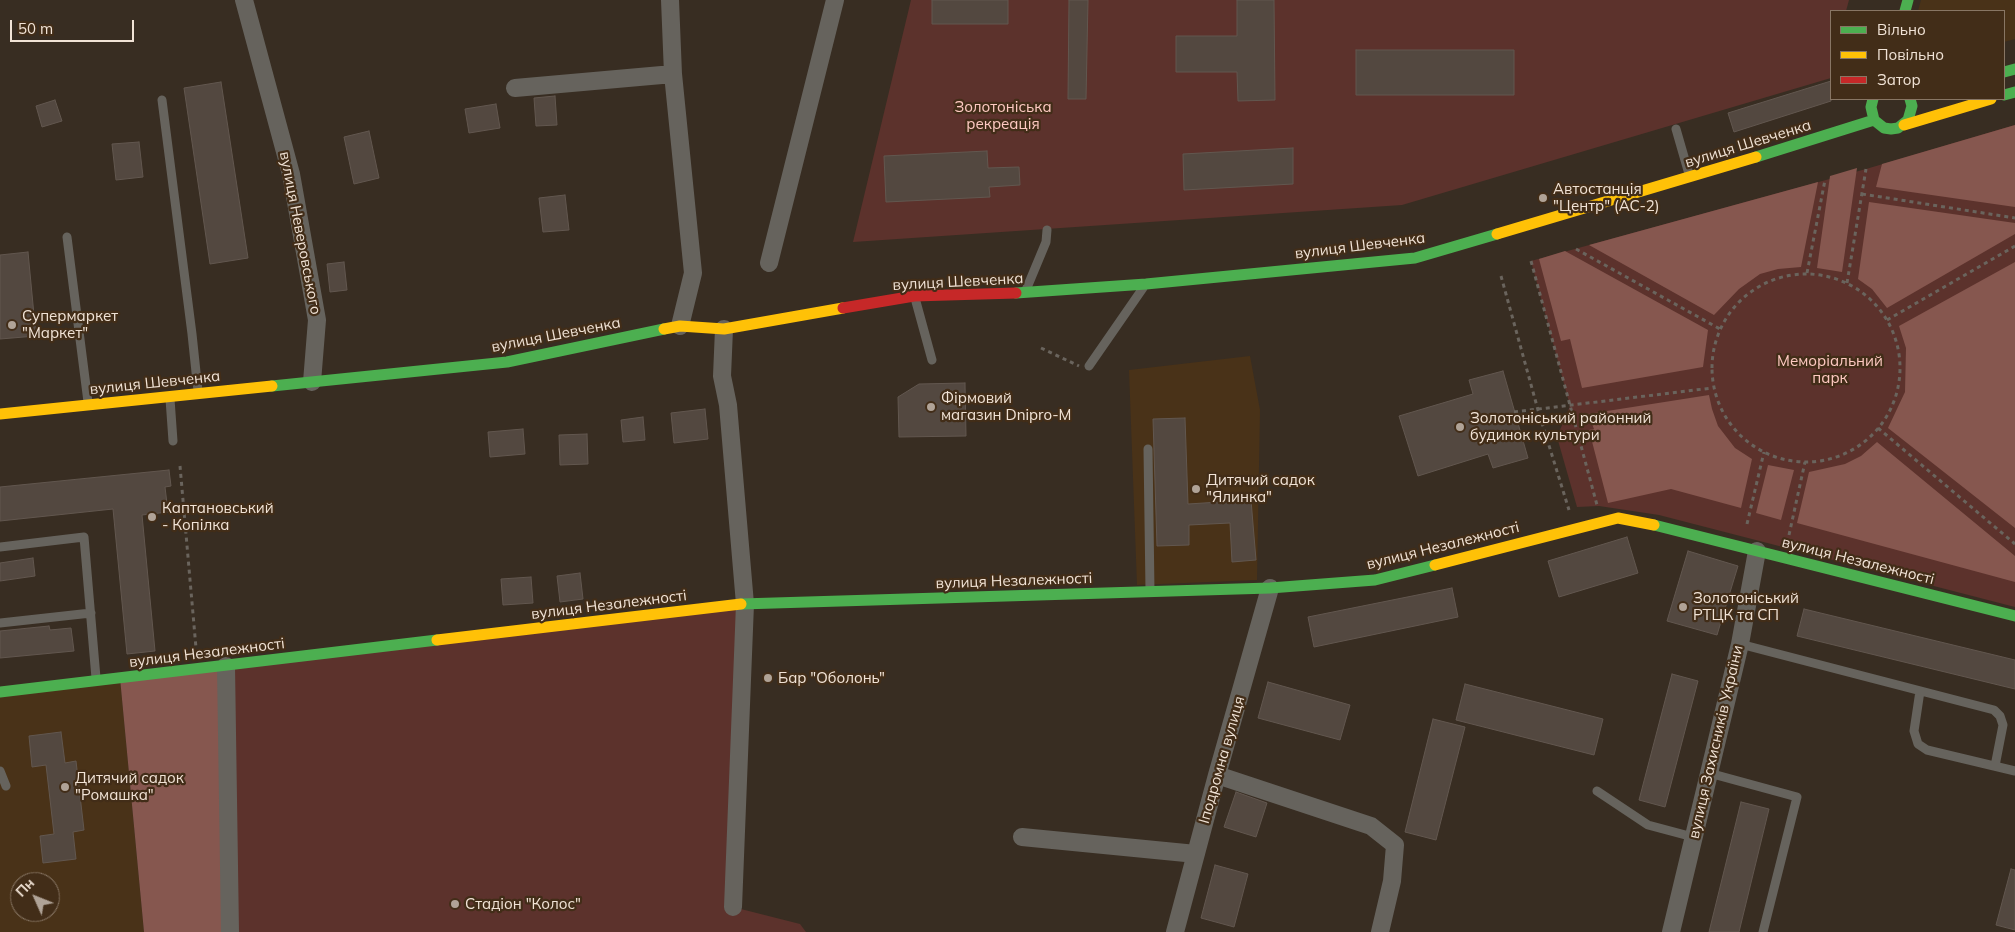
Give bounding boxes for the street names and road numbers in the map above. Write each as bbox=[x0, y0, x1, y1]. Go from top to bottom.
street label: вулиця Шевченка bbox=[1683, 116, 1813, 172]
street label: вулиця Неверовського bbox=[275, 150, 325, 316]
street label: вулиця Шевченка bbox=[1294, 229, 1426, 263]
street label: вулиця Шевченка bbox=[892, 270, 1024, 294]
street label: вулиця Шевченка bbox=[490, 314, 622, 356]
street label: вулиця Шевченка bbox=[89, 367, 221, 399]
street label: вулиця Незалежності bbox=[1365, 518, 1521, 574]
street label: вулиця Незалежності bbox=[1780, 533, 1936, 589]
street label: вулиця Незалежності bbox=[935, 569, 1093, 593]
street label: вулиця Незалежності bbox=[530, 587, 688, 623]
street label: вулиця Незалежності bbox=[128, 635, 286, 671]
street label: вулиця Захисників України bbox=[1685, 644, 1747, 840]
street label: Іподромна вулиця bbox=[1195, 694, 1249, 826]

